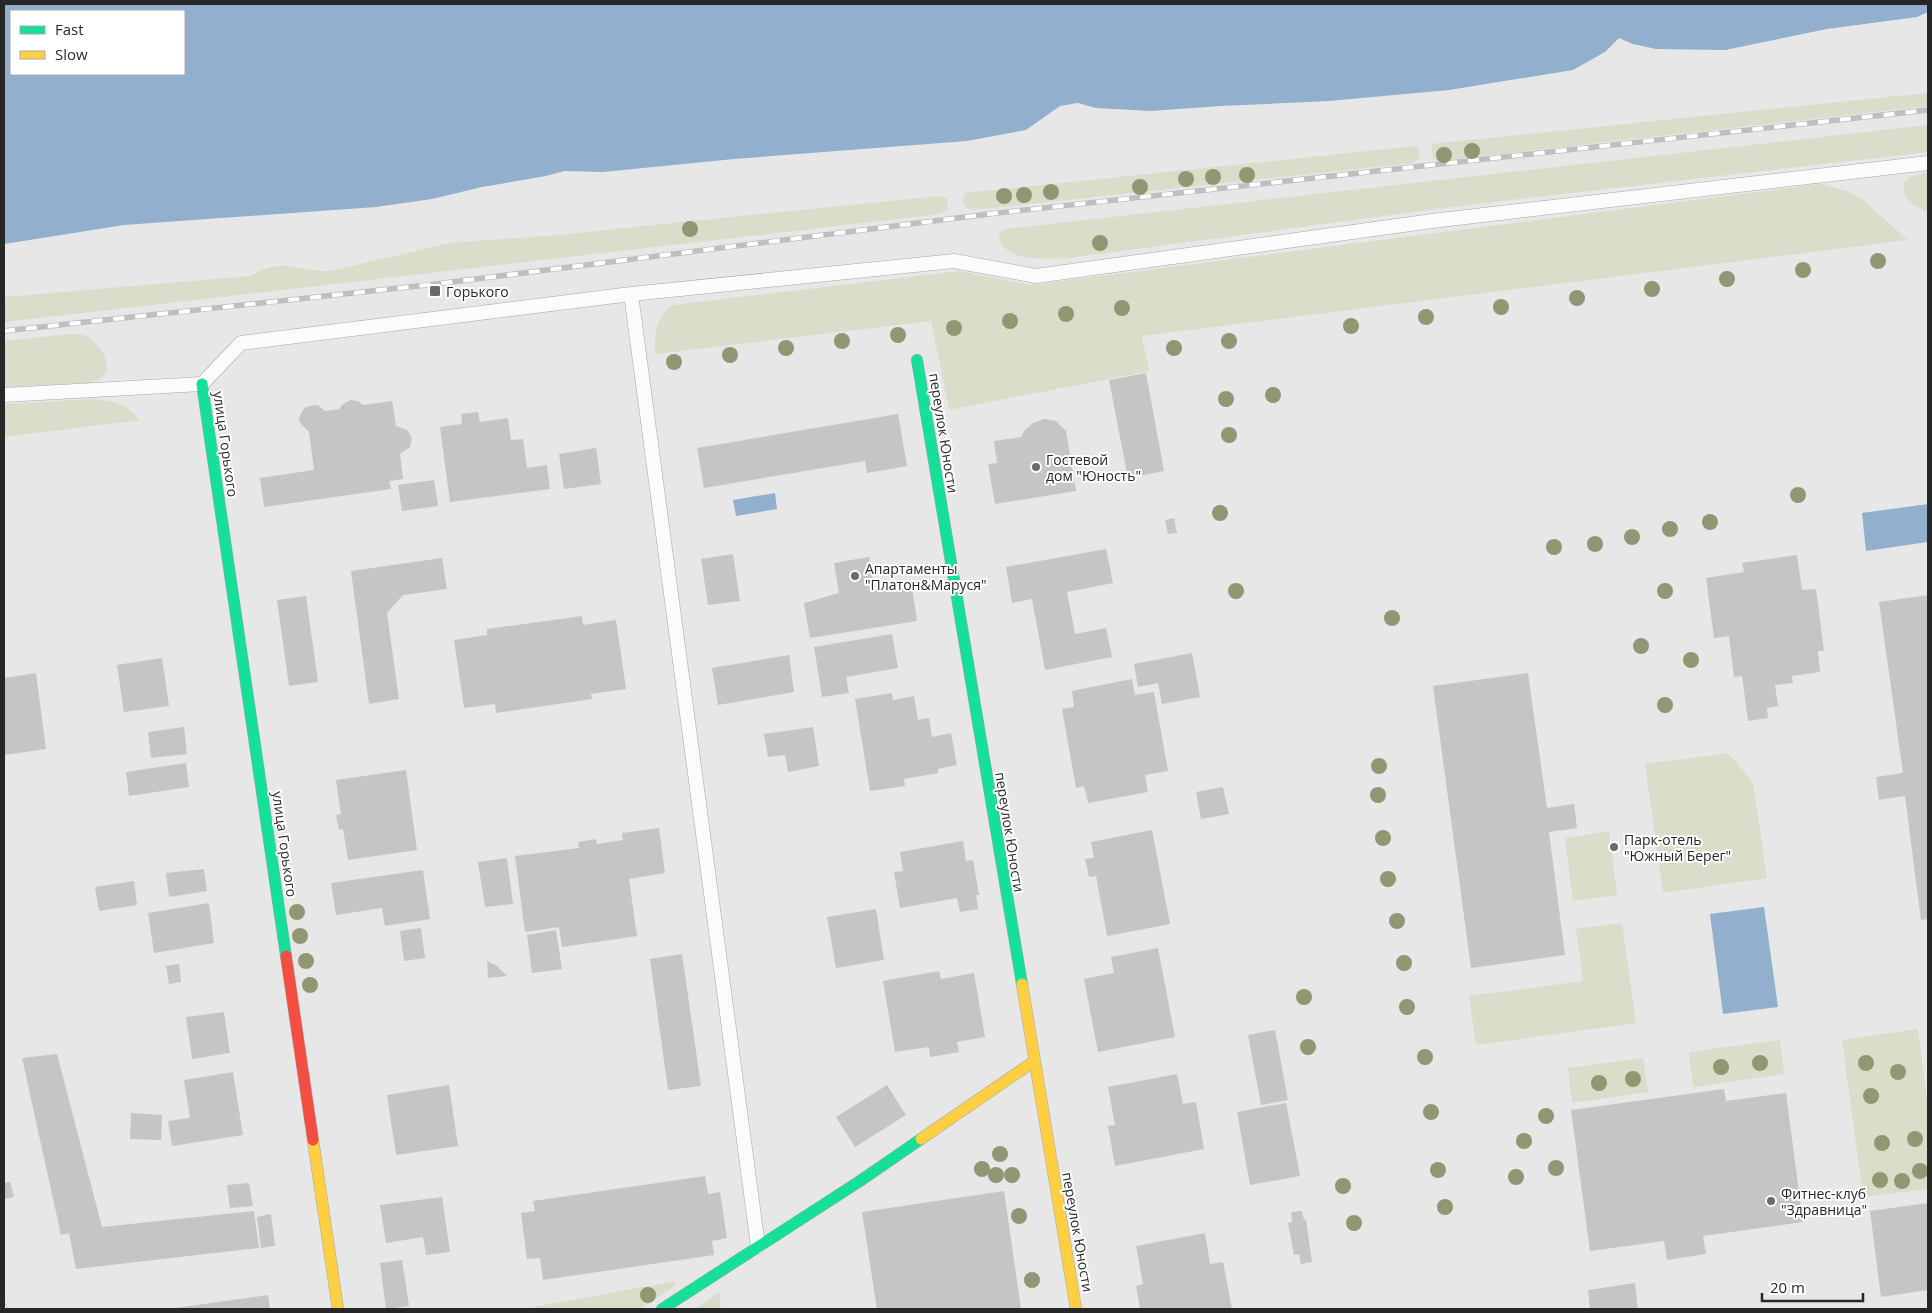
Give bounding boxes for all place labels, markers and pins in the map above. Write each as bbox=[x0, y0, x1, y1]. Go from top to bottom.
place label: Горького bbox=[446, 282, 509, 301]
marker: Горького bbox=[428, 284, 442, 298]
place label: Гостевой дом "Юность" bbox=[1046, 450, 1141, 485]
marker: Гостевой дом "Юность" bbox=[1030, 461, 1042, 473]
place label: Апартаменты "Платон&Маруся" bbox=[865, 559, 987, 594]
marker: Апартаменты "Платон&Маруся" bbox=[849, 570, 861, 582]
place label: Парк-отель "Южный Берег" bbox=[1624, 830, 1731, 865]
marker: Парк-отель "Южный Берег" bbox=[1608, 841, 1620, 853]
place label: Фитнес-клуб "Здравница" bbox=[1781, 1184, 1867, 1219]
marker: Фитнес-клуб "Здравница" bbox=[1765, 1195, 1777, 1207]

